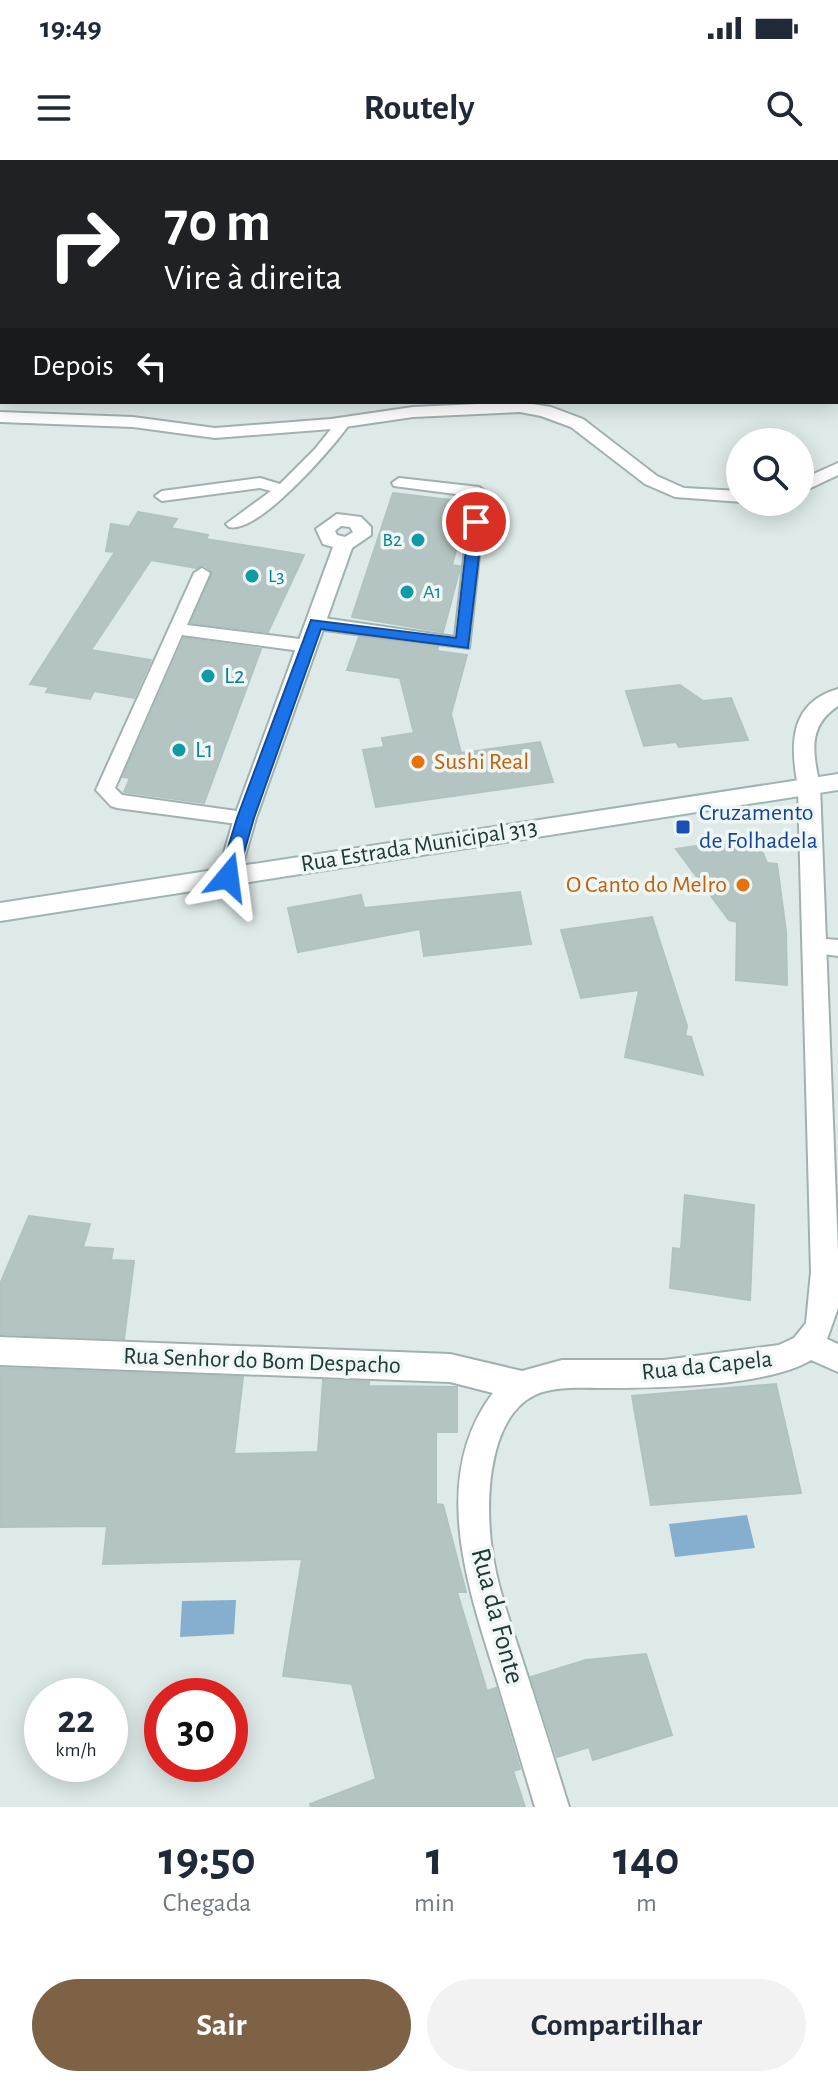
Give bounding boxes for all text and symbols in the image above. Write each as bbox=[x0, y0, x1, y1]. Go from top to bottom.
text: 19:49 bbox=[40, 13, 102, 43]
icon: menu bbox=[32, 86, 76, 130]
icon: search bbox=[762, 86, 806, 130]
text: Routely bbox=[364, 90, 474, 126]
icon: right bbox=[32, 192, 136, 296]
text: 70 m bbox=[164, 195, 271, 251]
text: Vire à direita bbox=[164, 260, 342, 296]
icon: left bbox=[130, 344, 174, 388]
text: Depois bbox=[32, 351, 114, 381]
map controls bbox=[726, 428, 814, 516]
button: search bbox=[726, 428, 814, 516]
pin bbox=[442, 488, 510, 556]
icon: arrive bbox=[454, 500, 498, 544]
place label: B2 bbox=[382, 530, 402, 550]
marker: B2 bbox=[409, 531, 427, 549]
place label: L3 bbox=[268, 566, 285, 586]
marker: L3 bbox=[243, 567, 261, 585]
place label: A1 bbox=[423, 582, 441, 602]
marker: A1 bbox=[398, 583, 416, 601]
place label: L2 bbox=[224, 664, 245, 688]
marker: L2 bbox=[199, 667, 217, 685]
place label: L1 bbox=[195, 738, 213, 762]
marker: L1 bbox=[170, 741, 188, 759]
place label: Sushi Real bbox=[434, 750, 529, 774]
marker: Sushi Real bbox=[409, 753, 427, 771]
place label: Cruzamento de Folhadela bbox=[699, 801, 818, 853]
street label: Rua Estrada Municipal 313 bbox=[299, 815, 539, 877]
marker: Cruzamento de Folhadela bbox=[674, 818, 692, 836]
position arrow bbox=[186, 835, 270, 919]
place label: O Canto do Melro bbox=[566, 873, 727, 897]
marker: O Canto do Melro bbox=[734, 876, 752, 894]
street label: Rua Senhor do Bom Despacho bbox=[123, 1344, 401, 1378]
street label: Rua da Capela bbox=[640, 1347, 774, 1385]
street label: Rua da Fonte bbox=[465, 1545, 529, 1687]
speed limit sign: 30 bbox=[144, 1678, 248, 1782]
text: 22 bbox=[57, 1700, 95, 1740]
text: km/h bbox=[55, 1740, 97, 1760]
text: 19:50 bbox=[158, 1836, 256, 1884]
text: 1 bbox=[426, 1836, 443, 1884]
text: 140 bbox=[613, 1836, 680, 1884]
text: Chegada bbox=[163, 1890, 251, 1916]
text: min bbox=[414, 1890, 455, 1916]
text: m bbox=[636, 1890, 657, 1916]
button: Sair bbox=[32, 1979, 411, 2071]
button: Compartilhar bbox=[427, 1979, 806, 2071]

